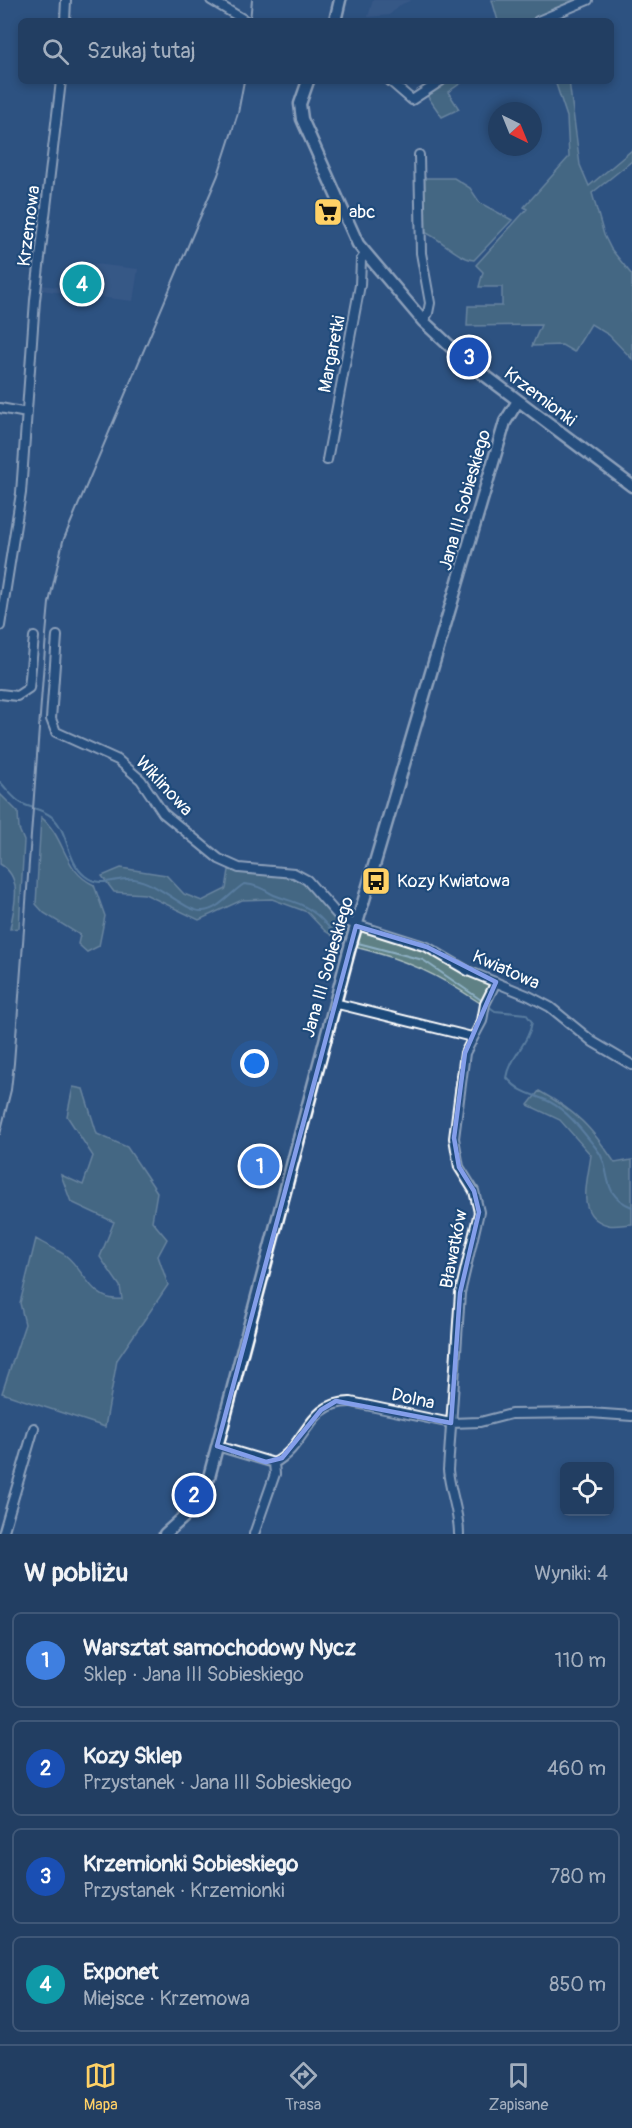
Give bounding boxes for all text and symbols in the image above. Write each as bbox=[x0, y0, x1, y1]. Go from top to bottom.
search box bbox=[18, 18, 614, 84]
icon: search bbox=[39, 35, 72, 68]
text: Szukaj tutaj bbox=[87, 37, 196, 65]
north arrow bbox=[488, 102, 542, 156]
street label: Krzemowa bbox=[13, 184, 45, 268]
supermarket icon: abc bbox=[312, 196, 344, 228]
place label: abc bbox=[349, 201, 375, 224]
pin: 4 bbox=[62, 262, 101, 306]
street label: Margaretki bbox=[313, 313, 351, 395]
pin: 3 bbox=[450, 334, 488, 380]
street label: Krzemionki bbox=[499, 362, 581, 432]
street label: Jana III Sobieskiego bbox=[434, 427, 496, 573]
street label: Wiklinowa bbox=[130, 751, 198, 821]
bus stop icon: Kozy Kwiatowa bbox=[360, 865, 392, 897]
place label: Kozy Kwiatowa bbox=[397, 870, 510, 893]
street label: Jana III Sobieskiego bbox=[297, 894, 359, 1040]
street label: Kwiatowa bbox=[469, 945, 543, 995]
your location bbox=[240, 1049, 269, 1078]
pin: 1 bbox=[240, 1144, 280, 1188]
street label: Bławatków bbox=[435, 1208, 473, 1290]
street label: Dolna bbox=[389, 1383, 437, 1415]
map controls bbox=[560, 1462, 614, 1516]
button: locate bbox=[560, 1462, 614, 1516]
pin: 2 bbox=[174, 1472, 214, 1518]
text: W pobliżu bbox=[24, 1557, 128, 1589]
text: Wyniki: 4 bbox=[534, 1561, 608, 1586]
text: Warsztat samochodowy Nycz bbox=[83, 1634, 356, 1662]
text: 1 bbox=[42, 1648, 49, 1673]
text: 110 m bbox=[555, 1648, 606, 1673]
text: Sklep · Jana III Sobieskiego bbox=[83, 1662, 304, 1687]
text: Kozy Sklep bbox=[83, 1742, 182, 1770]
text: 2 bbox=[40, 1756, 51, 1781]
text: 460 m bbox=[547, 1756, 606, 1781]
text: Przystanek · Jana III Sobieskiego bbox=[83, 1770, 352, 1795]
text: Krzemionki Sobieskiego bbox=[83, 1850, 298, 1878]
text: 3 bbox=[40, 1864, 51, 1889]
text: 780 m bbox=[550, 1864, 606, 1889]
text: Przystanek · Krzemionki bbox=[83, 1878, 284, 1903]
text: Exponet bbox=[83, 1958, 158, 1986]
text: 4 bbox=[40, 1972, 51, 1997]
text: 850 m bbox=[549, 1972, 606, 1997]
text: Miejsce · Krzemowa bbox=[83, 1986, 250, 2011]
tab: Mapa bbox=[84, 2059, 118, 2115]
tab: Trasa bbox=[285, 2059, 321, 2115]
tab: Zapisane bbox=[489, 2059, 548, 2115]

